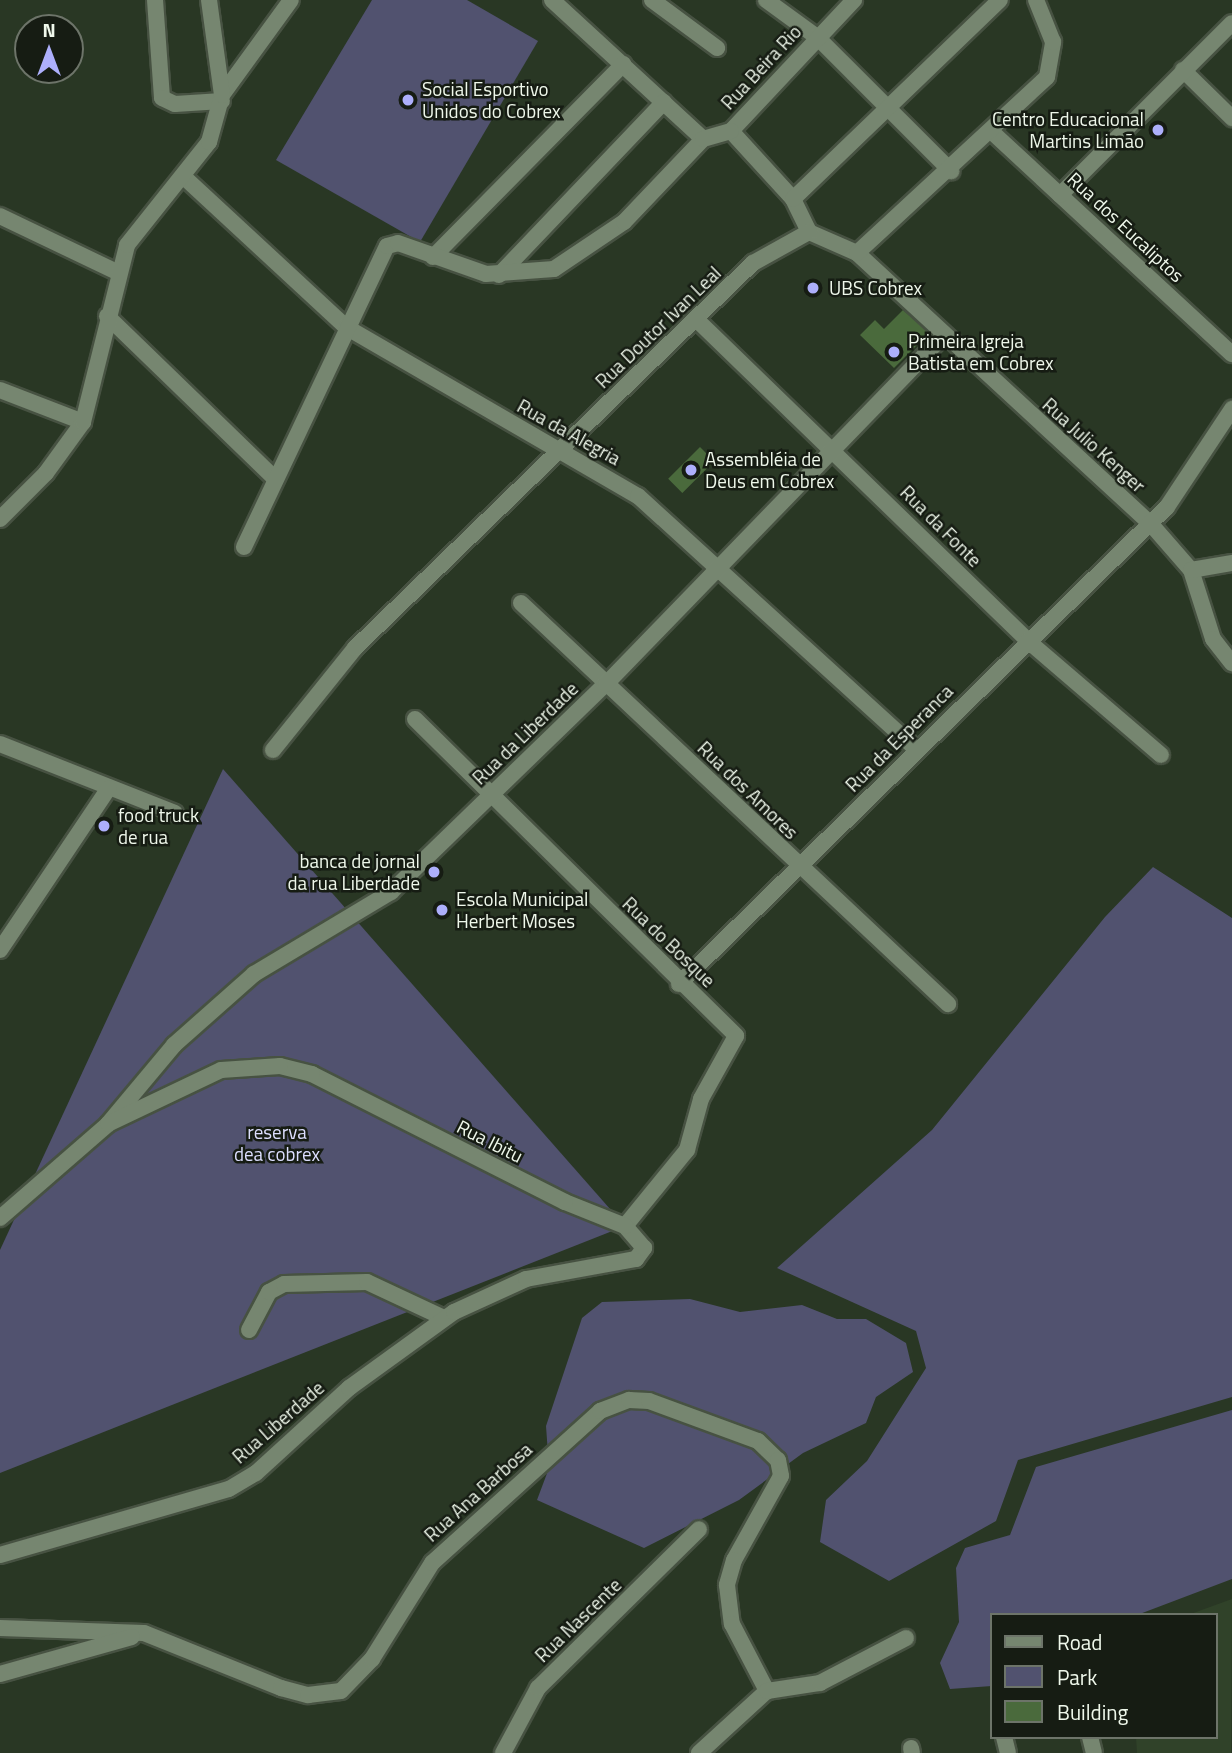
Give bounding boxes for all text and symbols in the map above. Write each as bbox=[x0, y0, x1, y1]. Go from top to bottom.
north arrow bbox=[14, 14, 84, 84]
text: N bbox=[42, 15, 56, 44]
street label: Rua Beira Rio bbox=[716, 20, 806, 114]
place label: Social Esportivo Unidos do Cobrex bbox=[422, 78, 561, 122]
marker: Social Esportivo Unidos do Cobrex bbox=[400, 92, 416, 108]
place label: Centro Educacional Martins Limão bbox=[992, 108, 1144, 152]
marker: Centro Educacional Martins Limão bbox=[1150, 122, 1166, 138]
street label: Rua dos Eucaliptos bbox=[1063, 167, 1189, 287]
street label: Rua Doutor Ivan Leal bbox=[591, 261, 725, 393]
place label: UBS Cobrex bbox=[829, 277, 922, 299]
marker: UBS Cobrex bbox=[803, 278, 823, 298]
place label: Primeira Igreja Batista em Cobrex bbox=[908, 330, 1054, 374]
marker: Primeira Igreja Batista em Cobrex bbox=[886, 344, 902, 360]
street label: Rua Julio Kenger bbox=[1038, 393, 1150, 497]
street label: Rua da Alegria bbox=[513, 394, 625, 470]
place label: Assembléia de Deus em Cobrex bbox=[705, 448, 834, 492]
marker: Assembléia de Deus em Cobrex bbox=[683, 462, 699, 478]
street label: Rua da Fonte bbox=[896, 481, 986, 571]
street label: Rua da Liberdade bbox=[468, 677, 582, 789]
street label: Rua da Esperanca bbox=[841, 680, 957, 796]
street label: Rua dos Amores bbox=[693, 736, 803, 844]
place label: food truck de rua bbox=[118, 804, 199, 848]
marker: food truck de rua bbox=[96, 818, 112, 834]
place label: banca de jornal da rua Liberdade bbox=[287, 850, 420, 894]
marker: banca de jornal da rua Liberdade bbox=[426, 864, 442, 880]
place label: Escola Municipal Herbert Moses bbox=[456, 888, 588, 932]
street label: Rua do Bosque bbox=[618, 892, 720, 992]
marker: Escola Municipal Herbert Moses bbox=[434, 902, 450, 918]
street label: Rua Ibitu bbox=[453, 1115, 527, 1167]
park label: reserva dea cobrex bbox=[234, 1121, 320, 1165]
street label: Rua Liberdade bbox=[228, 1376, 328, 1468]
street label: Rua Ana Barbosa bbox=[420, 1438, 536, 1546]
street label: Rua Nascente bbox=[530, 1573, 626, 1667]
legend bbox=[990, 1613, 1218, 1739]
text: Road bbox=[1057, 1626, 1102, 1658]
text: Park bbox=[1057, 1661, 1097, 1693]
text: Building bbox=[1057, 1696, 1128, 1728]

